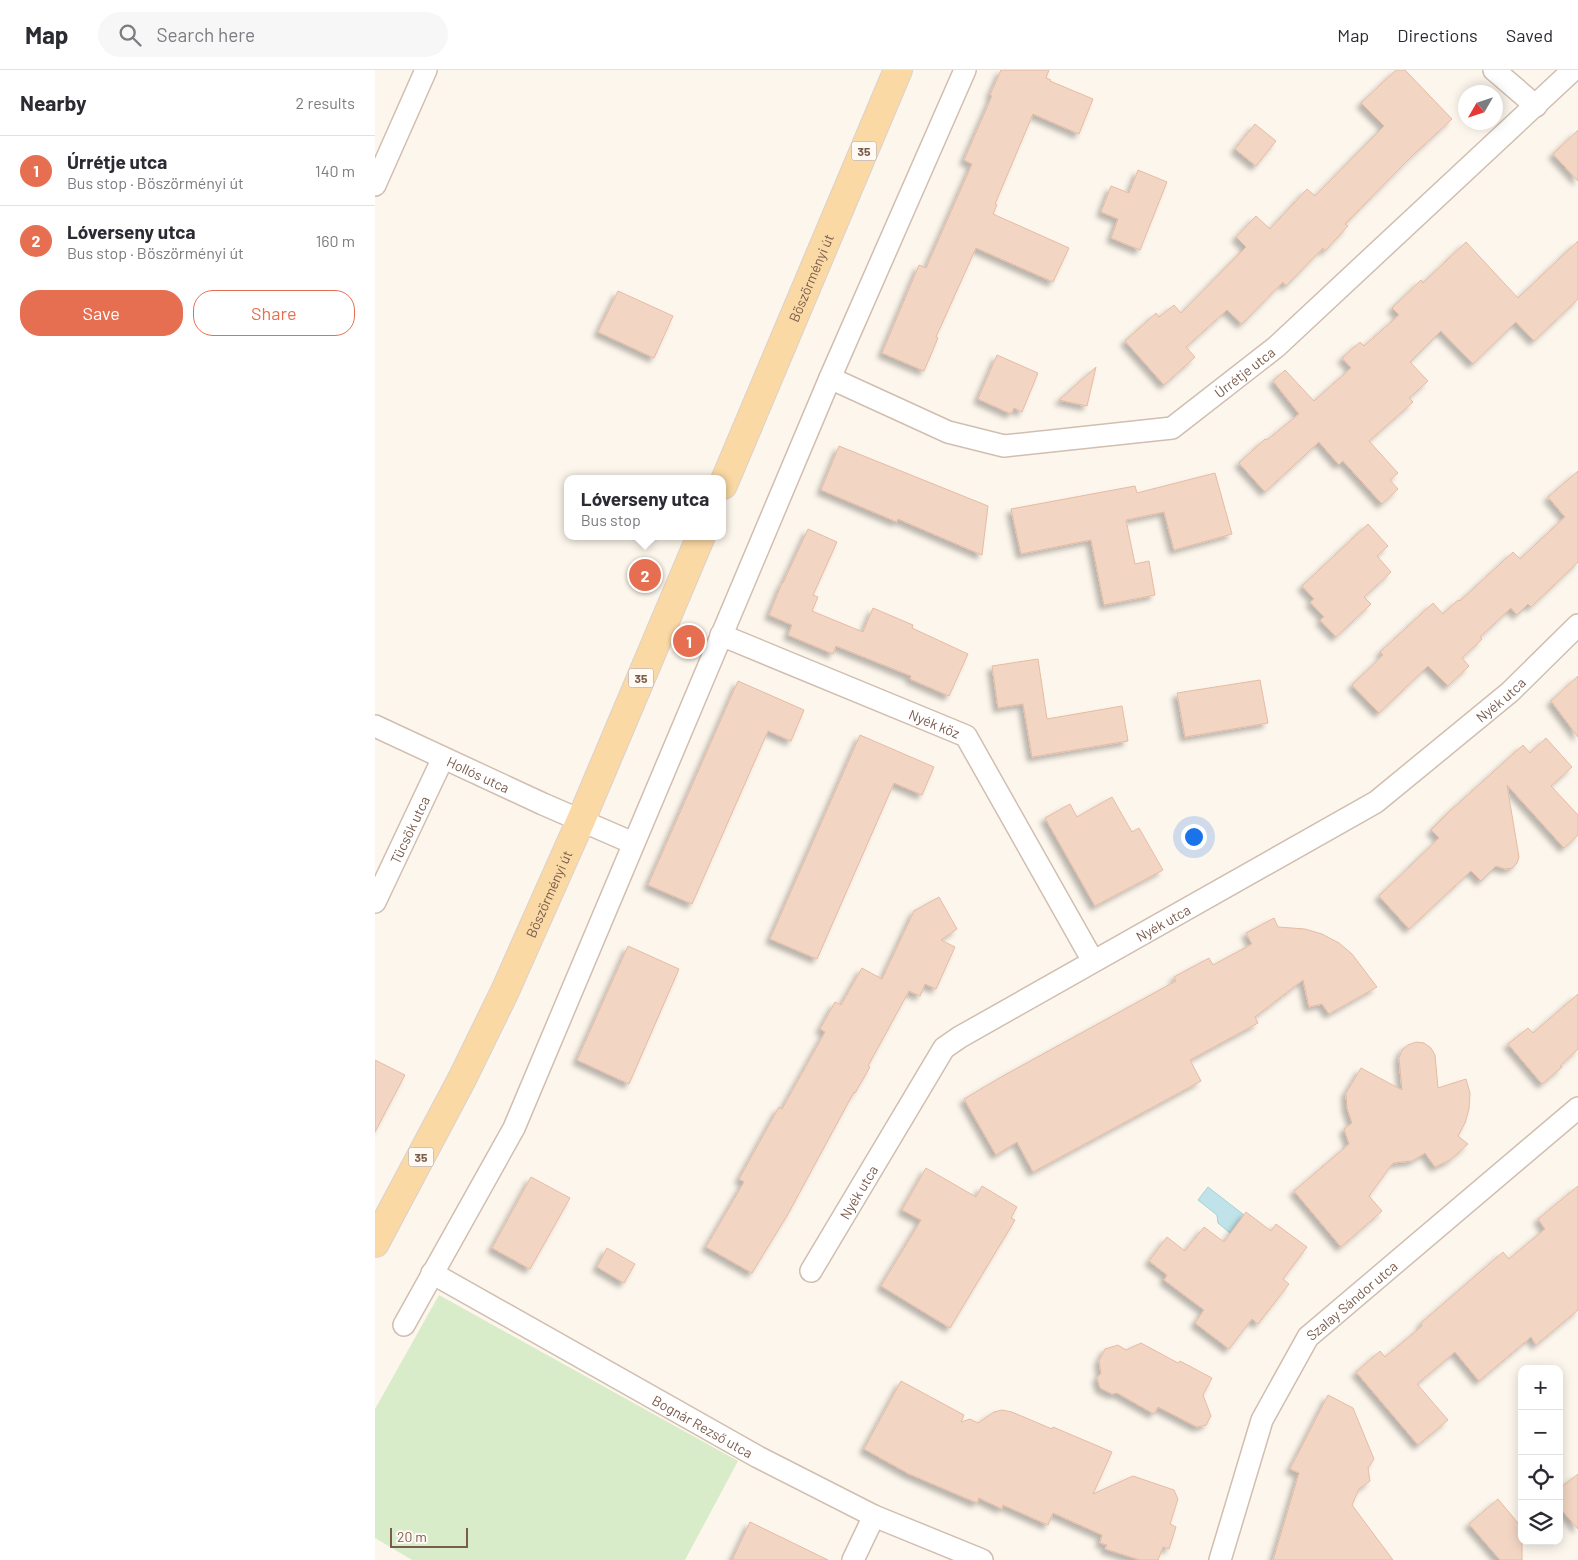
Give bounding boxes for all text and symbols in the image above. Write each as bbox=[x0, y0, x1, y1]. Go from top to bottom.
search box bbox=[98, 12, 448, 57]
text: Map bbox=[25, 20, 68, 49]
icon: search bbox=[116, 21, 144, 49]
text: Search here bbox=[156, 23, 255, 46]
text: Map bbox=[1337, 24, 1369, 46]
text: Directions bbox=[1397, 24, 1478, 46]
text: Saved bbox=[1506, 24, 1553, 46]
north arrow bbox=[1458, 85, 1503, 130]
text: Nearby bbox=[20, 90, 86, 115]
text: 2 results bbox=[296, 93, 355, 112]
road number: 35 bbox=[851, 142, 877, 160]
text: Úrrétje utca bbox=[67, 150, 167, 173]
text: 1 bbox=[33, 161, 39, 180]
text: 140 m bbox=[315, 161, 355, 180]
text: Bus stop · Böszörményi út bbox=[67, 173, 244, 192]
text: Lóverseny utca bbox=[67, 220, 195, 243]
text: 2 bbox=[32, 231, 40, 250]
text: 160 m bbox=[316, 231, 355, 250]
street label: Böszörményi út bbox=[784, 231, 836, 324]
text: Bus stop · Böszörményi út bbox=[67, 243, 244, 262]
button: Save bbox=[20, 290, 183, 336]
button: Share bbox=[193, 290, 355, 336]
street label: Úrrétje utca bbox=[1210, 343, 1278, 401]
popup bbox=[564, 475, 726, 540]
text: Lóverseny utca bbox=[581, 487, 709, 510]
text: Bus stop bbox=[581, 510, 641, 529]
pin: 2 bbox=[629, 556, 661, 594]
pin: 1 bbox=[673, 622, 705, 660]
road number: 35 bbox=[629, 668, 653, 688]
street label: Nyék utca bbox=[1472, 674, 1529, 725]
street label: Nyék köz bbox=[907, 705, 963, 741]
street label: Hollós utca bbox=[444, 752, 512, 796]
street label: Tücsök utca bbox=[386, 793, 432, 866]
your location bbox=[1181, 824, 1207, 850]
street label: Böszörményi út bbox=[521, 847, 575, 940]
street label: Nyék utca bbox=[1133, 900, 1193, 945]
road number: 35 bbox=[409, 1148, 433, 1166]
street label: Nyék utca bbox=[836, 1162, 881, 1222]
street label: Szalay Sándor utca bbox=[1302, 1257, 1400, 1344]
map controls bbox=[1518, 1365, 1563, 1545]
button: + bbox=[1518, 1365, 1563, 1410]
street label: Bognár Rezső utca bbox=[650, 1391, 756, 1461]
button: − bbox=[1518, 1410, 1563, 1455]
button: locate bbox=[1518, 1455, 1563, 1500]
button: layers bbox=[1518, 1500, 1563, 1545]
scale bar bbox=[390, 1525, 467, 1548]
text: 20 m bbox=[397, 1528, 427, 1545]

